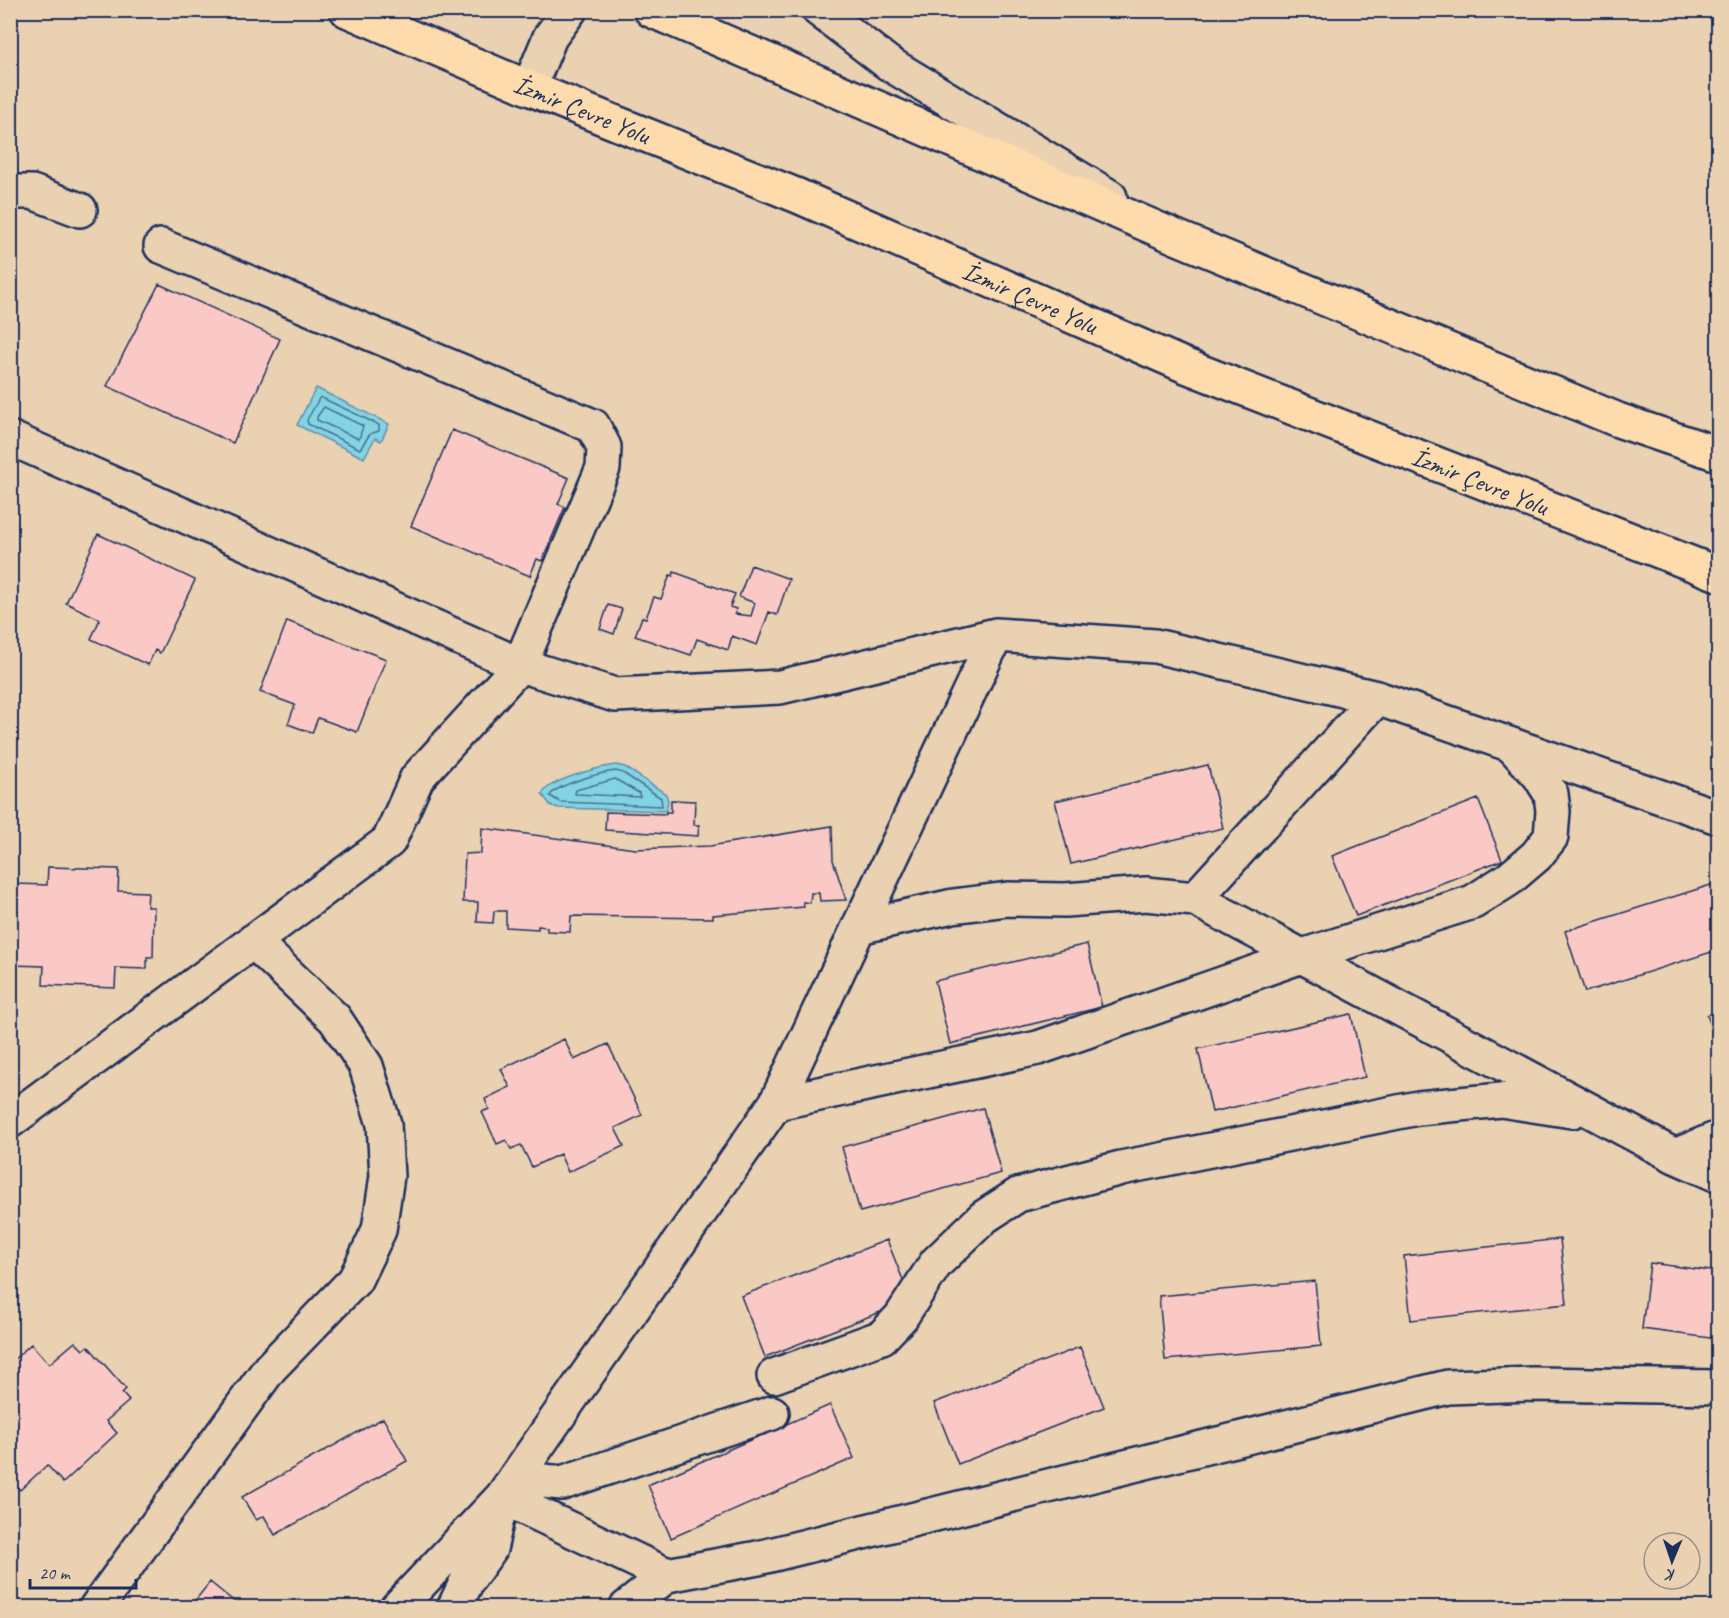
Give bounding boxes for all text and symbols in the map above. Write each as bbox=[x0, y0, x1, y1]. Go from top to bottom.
street label: İzmir Çevre Yolu bbox=[509, 67, 656, 152]
street label: İzmir Çevre Yolu bbox=[957, 254, 1103, 343]
street label: İzmir Çevre Yolu bbox=[1407, 440, 1554, 523]
north arrow bbox=[1642, 1531, 1702, 1591]
scale bar bbox=[30, 1552, 136, 1590]
text: 20 m bbox=[39, 1562, 72, 1584]
text: K bbox=[1663, 1565, 1676, 1585]

